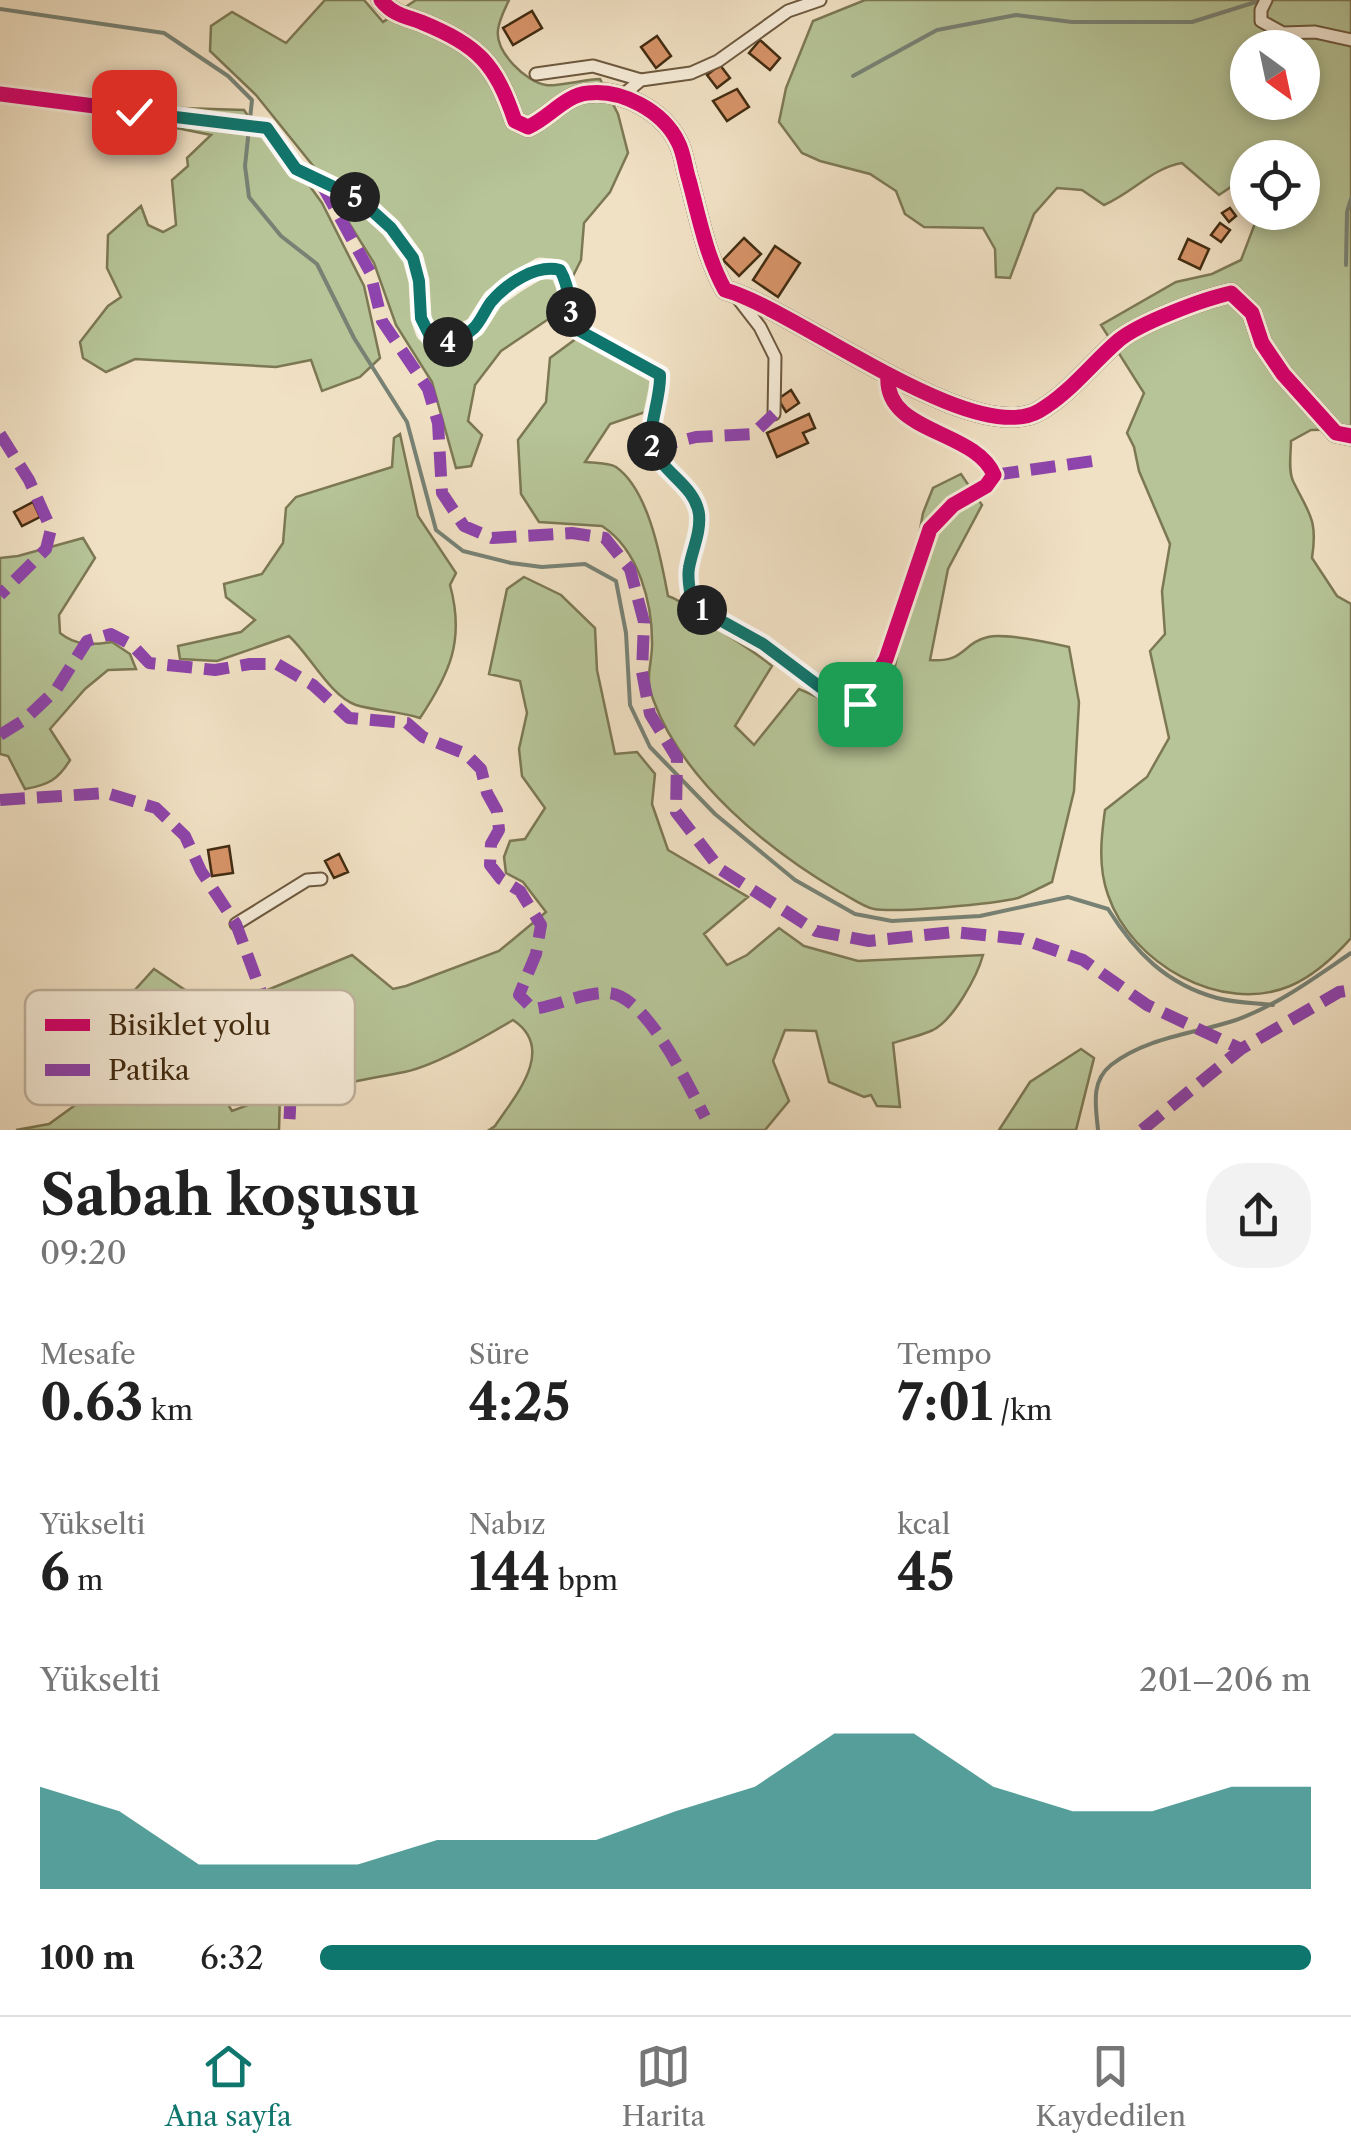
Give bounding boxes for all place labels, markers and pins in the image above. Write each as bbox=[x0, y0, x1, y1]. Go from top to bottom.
pin bbox=[92, 70, 177, 155]
pin: 5 bbox=[330, 172, 380, 222]
pin: 3 bbox=[546, 287, 596, 337]
pin: 4 bbox=[423, 317, 473, 367]
pin: 2 bbox=[627, 421, 677, 471]
pin: 1 bbox=[677, 585, 727, 635]
pin bbox=[818, 662, 903, 747]

